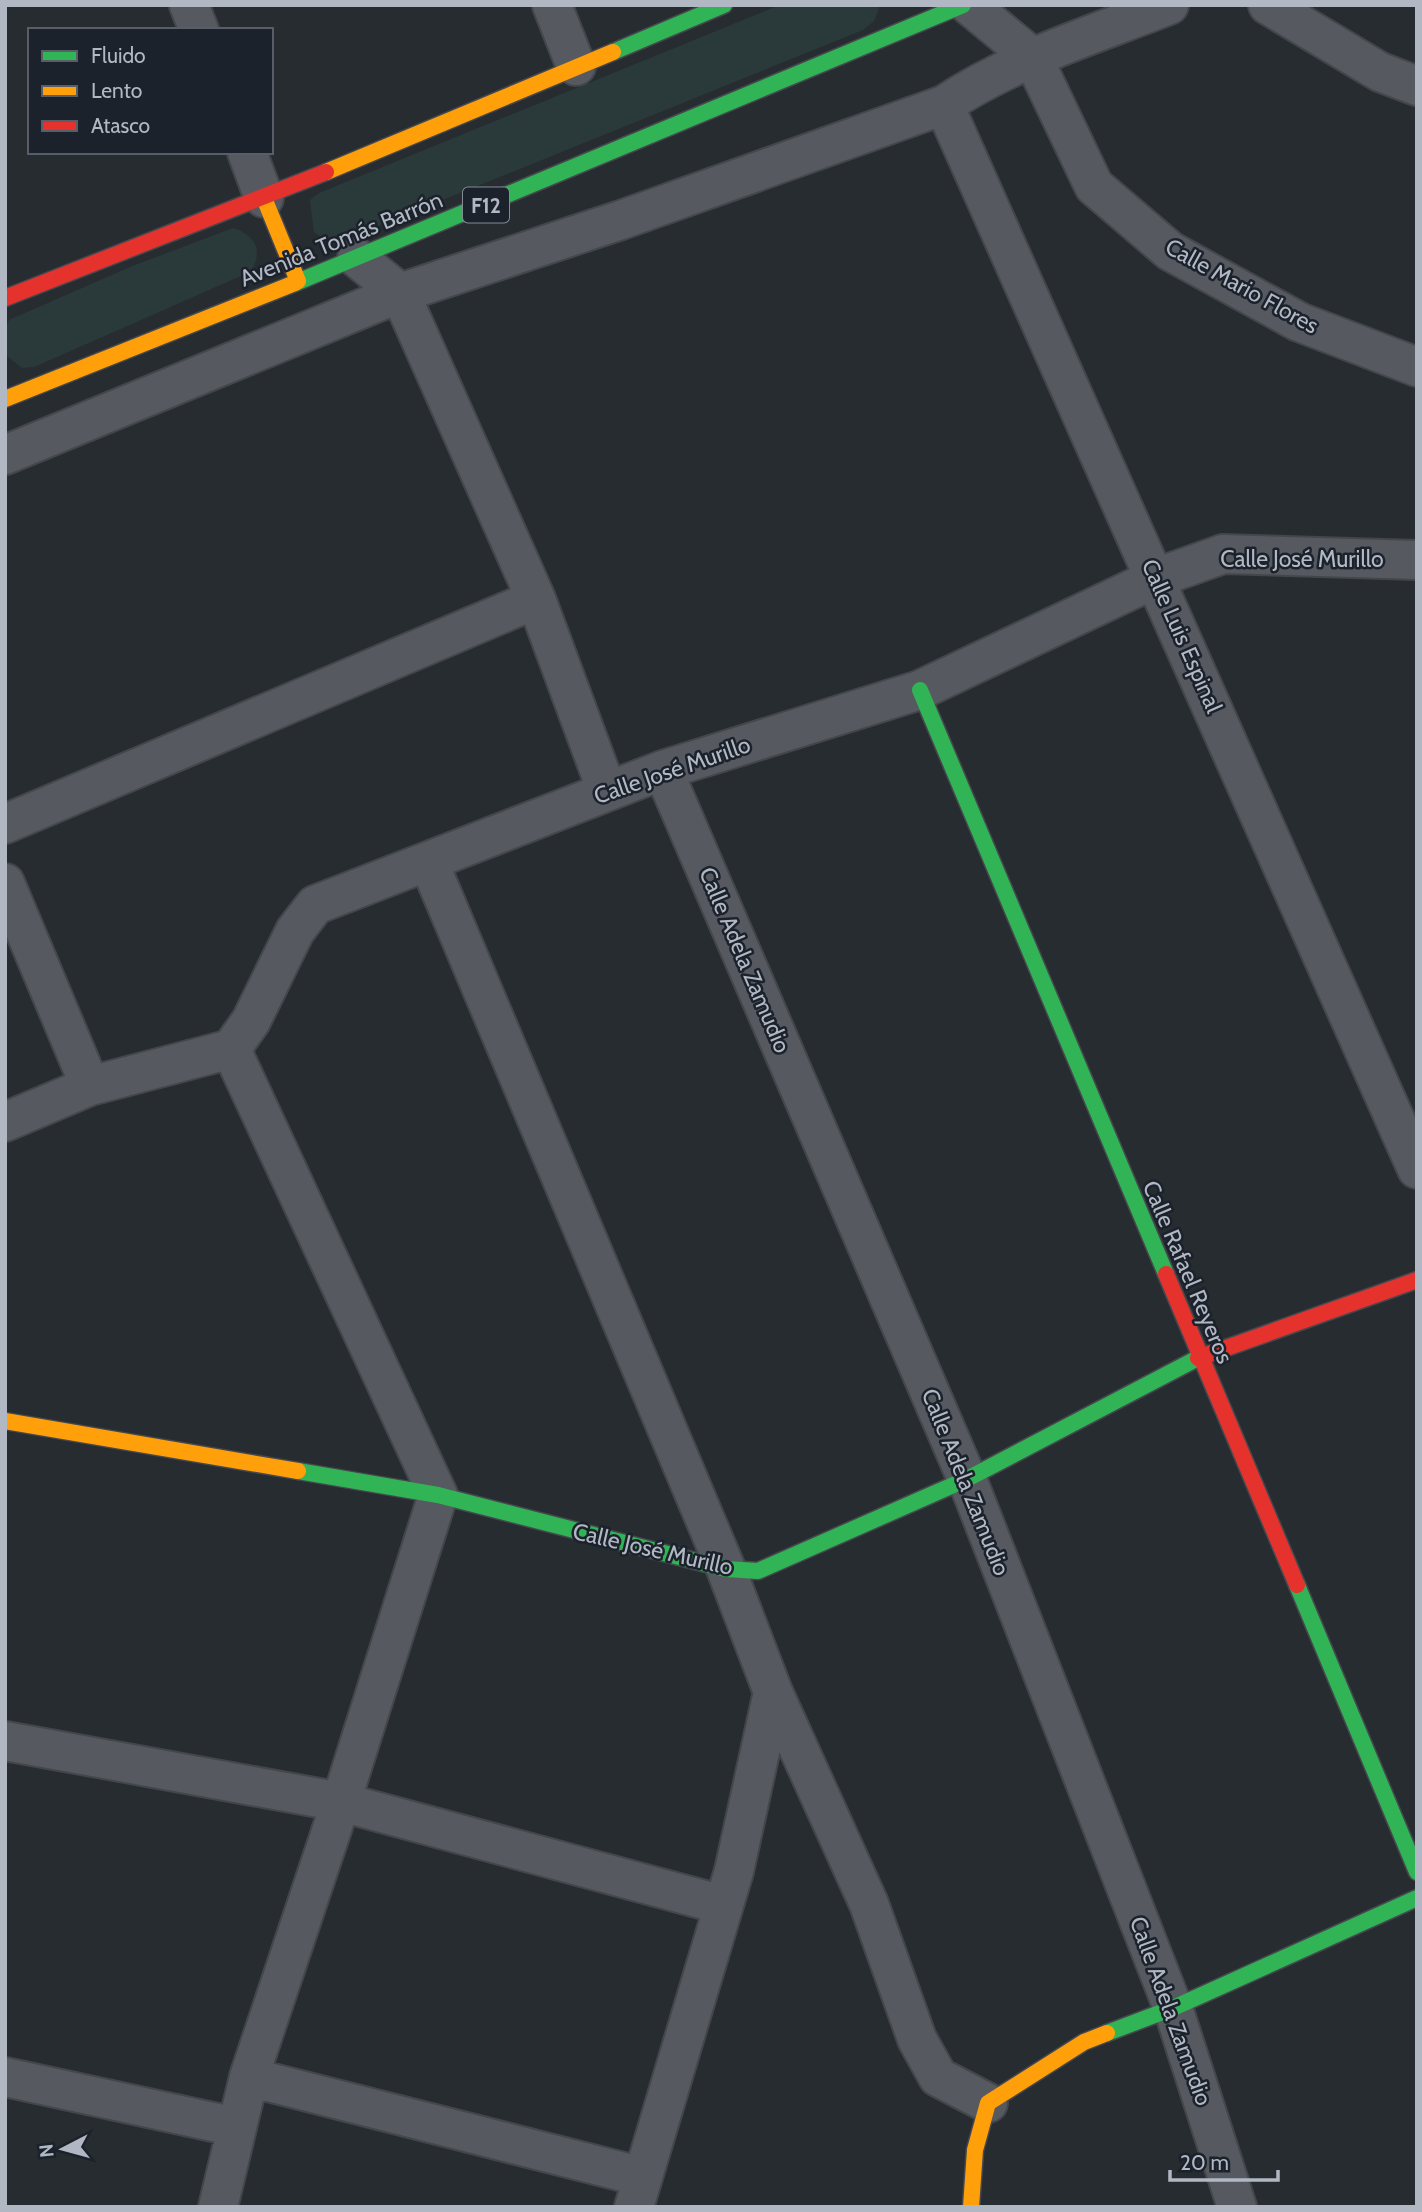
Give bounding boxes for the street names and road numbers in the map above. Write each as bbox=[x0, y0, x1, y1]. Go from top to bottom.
street label: Avenida Tomás Barrón bbox=[235, 185, 447, 293]
road number: F12 bbox=[463, 188, 509, 222]
street label: Calle Mario Flores bbox=[1161, 232, 1323, 340]
street label: Calle José Murillo bbox=[1220, 545, 1384, 573]
street label: Calle Luis Espinal bbox=[1136, 555, 1229, 718]
street label: Calle José Murillo bbox=[590, 730, 754, 810]
street label: Calle Adela Zamudio bbox=[693, 863, 797, 1057]
street label: Calle Rafael Reyeros bbox=[1137, 1176, 1239, 1368]
street label: Calle Adela Zamudio bbox=[916, 1385, 1016, 1579]
street label: Calle José Murillo bbox=[570, 1517, 736, 1581]
street label: Calle Adela Zamudio bbox=[1124, 1913, 1218, 2109]

